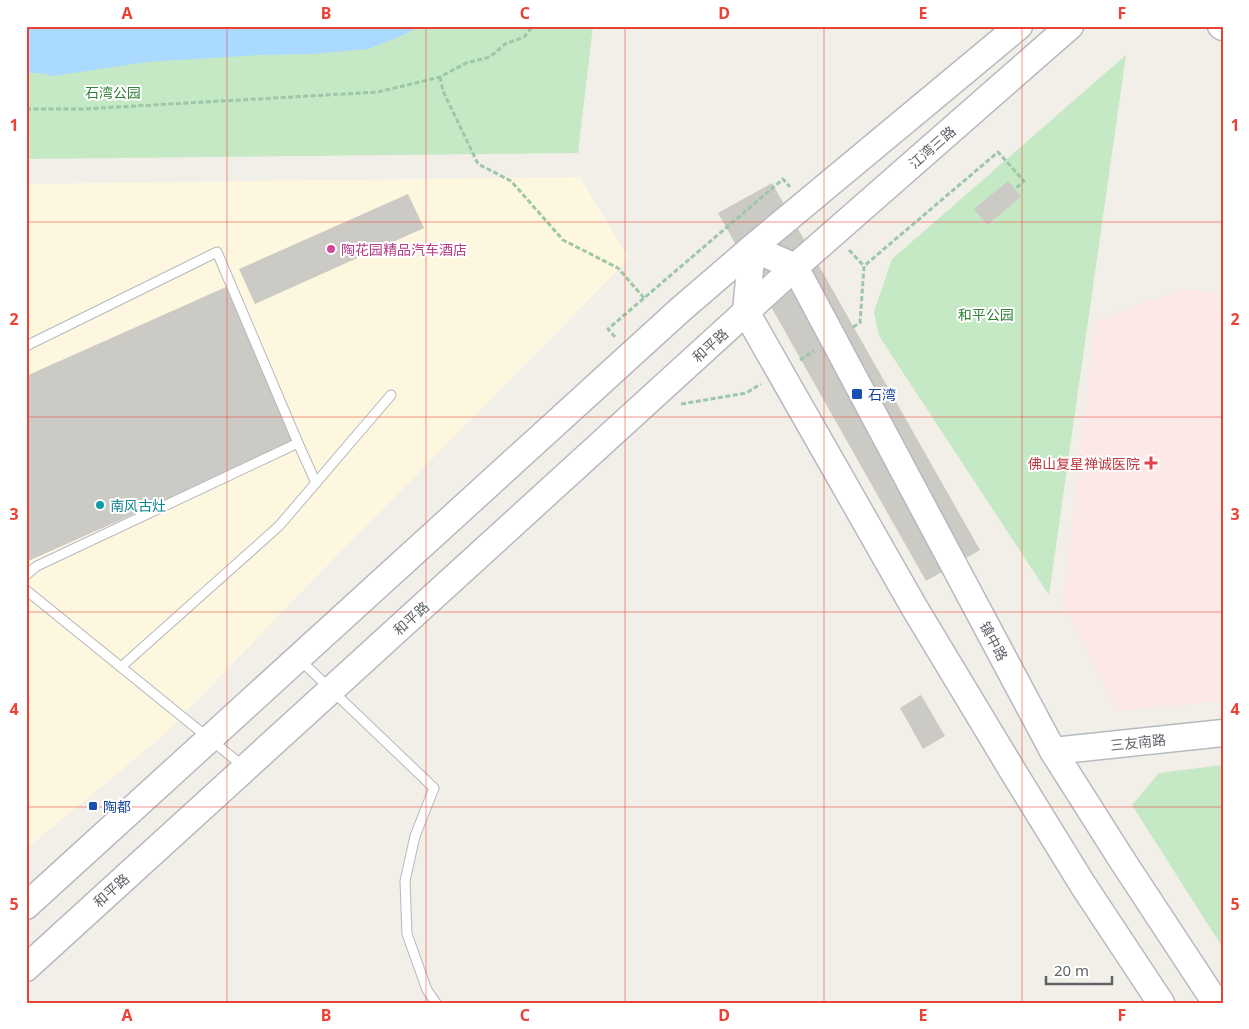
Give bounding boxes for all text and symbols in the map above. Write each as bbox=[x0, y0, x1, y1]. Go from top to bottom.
text: A bbox=[121, 2, 133, 24]
text: B bbox=[321, 2, 331, 24]
text: C bbox=[520, 2, 530, 24]
text: D bbox=[718, 2, 730, 24]
text: E bbox=[919, 2, 928, 24]
text: F bbox=[1118, 2, 1126, 24]
park label: 石湾公园 bbox=[85, 83, 141, 102]
text: 1 bbox=[9, 114, 19, 136]
text: 1 bbox=[1230, 114, 1240, 136]
street label: 江湾三路 bbox=[905, 121, 959, 173]
place label: 陶花园精品汽车酒店 bbox=[341, 240, 467, 259]
marker: 陶花园精品汽车酒店 bbox=[325, 243, 337, 255]
park label: 和平公园 bbox=[958, 305, 1014, 324]
text: 2 bbox=[9, 308, 19, 330]
text: 2 bbox=[1230, 308, 1240, 330]
street label: 和平路 bbox=[688, 324, 732, 366]
place label: 石湾 bbox=[868, 385, 896, 404]
marker: 石湾 bbox=[850, 387, 864, 401]
place label: 佛山复星禅诚医院 bbox=[1028, 454, 1140, 473]
marker: 佛山复星禅诚医院 bbox=[1144, 456, 1158, 470]
place label: 南风古灶 bbox=[110, 496, 166, 515]
marker: 南风古灶 bbox=[94, 499, 106, 511]
text: 3 bbox=[9, 503, 19, 525]
text: 3 bbox=[1230, 503, 1240, 525]
street label: 和平路 bbox=[389, 597, 433, 639]
street label: 镇中路 bbox=[976, 618, 1012, 664]
text: 4 bbox=[9, 698, 19, 720]
text: 4 bbox=[1230, 698, 1240, 720]
street label: 三友南路 bbox=[1109, 730, 1167, 754]
place label: 陶都 bbox=[103, 797, 131, 816]
marker: 陶都 bbox=[87, 800, 99, 812]
street label: 和平路 bbox=[89, 869, 133, 911]
text: 5 bbox=[9, 893, 19, 915]
text: 5 bbox=[1230, 893, 1240, 915]
scale bar bbox=[1046, 954, 1113, 986]
text: 20 m bbox=[1054, 960, 1089, 980]
text: A bbox=[121, 1004, 133, 1026]
text: B bbox=[321, 1004, 331, 1026]
text: C bbox=[520, 1004, 530, 1026]
text: D bbox=[718, 1004, 730, 1026]
text: E bbox=[919, 1004, 928, 1026]
text: F bbox=[1118, 1004, 1126, 1026]

